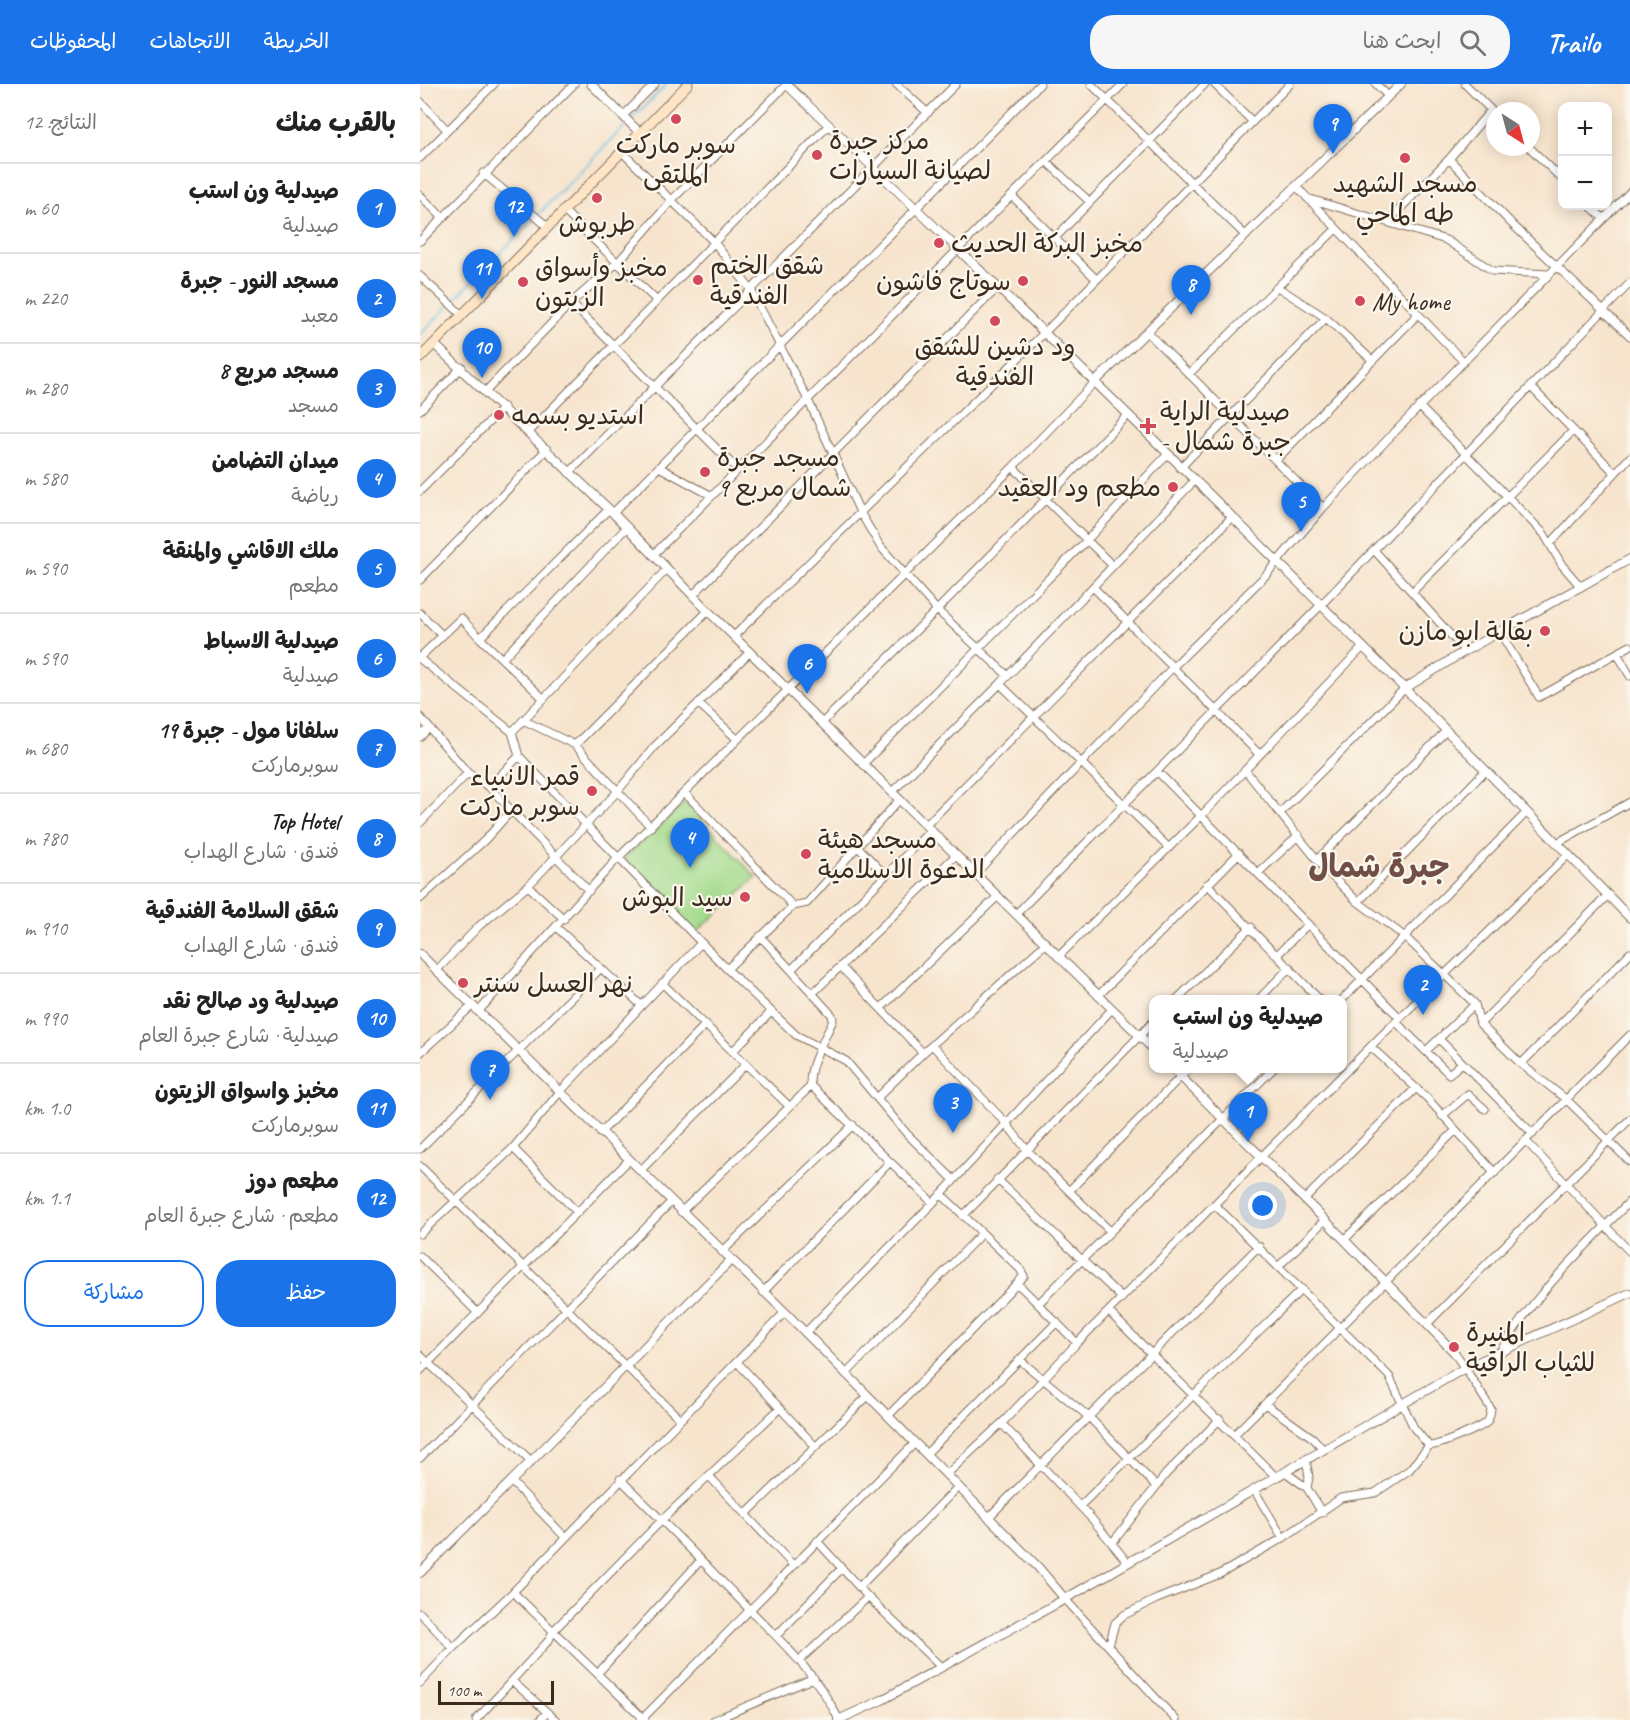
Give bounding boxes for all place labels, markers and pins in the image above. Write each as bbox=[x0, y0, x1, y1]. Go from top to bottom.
pin: 9 bbox=[1314, 104, 1352, 154]
marker: سوبر ماركت الملتقى bbox=[669, 112, 683, 126]
place label: مركز جبرة لصيانة السيارات bbox=[829, 124, 991, 187]
place label: سوبر ماركت الملتقى bbox=[616, 128, 736, 191]
marker: مركز جبرة لصيانة السيارات bbox=[810, 148, 824, 162]
marker: مسجد الشهيد طه الماحي bbox=[1398, 151, 1412, 165]
place label: مسجد الشهيد طه الماحي bbox=[1332, 167, 1478, 236]
pin: 12 bbox=[494, 188, 533, 237]
marker: طربوش bbox=[590, 191, 604, 205]
place label: طربوش bbox=[558, 207, 636, 240]
place label: مخبز البركة الحديث bbox=[951, 227, 1143, 260]
marker: مخبز البركة الحديث bbox=[932, 236, 946, 250]
place label: شقق الختم الفندقية bbox=[710, 249, 824, 312]
pin: 11 bbox=[462, 250, 502, 299]
place label: مخبز وأسواق الزيتون bbox=[535, 251, 668, 314]
place label: سوتاج فاشون bbox=[876, 265, 1011, 299]
pin: 8 bbox=[1172, 266, 1210, 315]
marker: شقق الختم الفندقية bbox=[691, 273, 705, 287]
marker: سوتاج فاشون bbox=[1016, 274, 1030, 288]
marker: مخبز وأسواق الزيتون bbox=[516, 275, 530, 289]
place label: My home bbox=[1372, 285, 1451, 318]
marker: My home bbox=[1353, 294, 1367, 308]
marker: ود دشين للشقق الفندقية bbox=[988, 314, 1002, 328]
pin: 10 bbox=[462, 328, 502, 378]
place label: ود دشين للشقق الفندقية bbox=[914, 330, 1076, 393]
place label: صيدلية الراية - جبرة شمال bbox=[1160, 395, 1291, 458]
place label: استديو بسمه bbox=[511, 399, 644, 432]
marker: استديو بسمه bbox=[492, 408, 506, 422]
marker: صيدلية الراية - جبرة شمال bbox=[1141, 419, 1155, 433]
place label: مسجد جبرة شمال مربع 9 bbox=[717, 441, 851, 506]
marker: مسجد جبرة شمال مربع 9 bbox=[698, 465, 712, 479]
place label: مطعم ود العقيد bbox=[997, 471, 1161, 507]
marker: مطعم ود العقيد bbox=[1166, 480, 1180, 494]
pin: 5 bbox=[1282, 482, 1320, 532]
place label: بقالة ابو مازن bbox=[1398, 615, 1533, 648]
marker: بقالة ابو مازن bbox=[1538, 624, 1552, 638]
pin: 6 bbox=[788, 644, 826, 694]
place label: قمر الانبياء سوبر ماركت bbox=[459, 760, 580, 823]
marker: قمر الانبياء سوبر ماركت bbox=[585, 784, 599, 798]
pin: 4 bbox=[670, 818, 710, 868]
place label: مسجد هيئة الدعوة الاسلامية bbox=[818, 823, 985, 886]
marker: مسجد هيئة الدعوة الاسلامية bbox=[799, 847, 813, 861]
place label: سيد البوش bbox=[622, 881, 733, 914]
marker: سيد البوش bbox=[738, 890, 752, 904]
pin: 2 bbox=[1404, 966, 1442, 1015]
place label: نهر العسل سنتر bbox=[473, 967, 633, 1000]
marker: نهر العسل سنتر bbox=[456, 976, 470, 990]
pin: 7 bbox=[470, 1050, 510, 1100]
pin: 3 bbox=[934, 1084, 972, 1133]
pin: 1 bbox=[1228, 1092, 1268, 1142]
place label: المنيرة للثياب الراقية bbox=[1466, 1316, 1595, 1379]
marker: المنيرة للثياب الراقية bbox=[1447, 1340, 1461, 1354]

